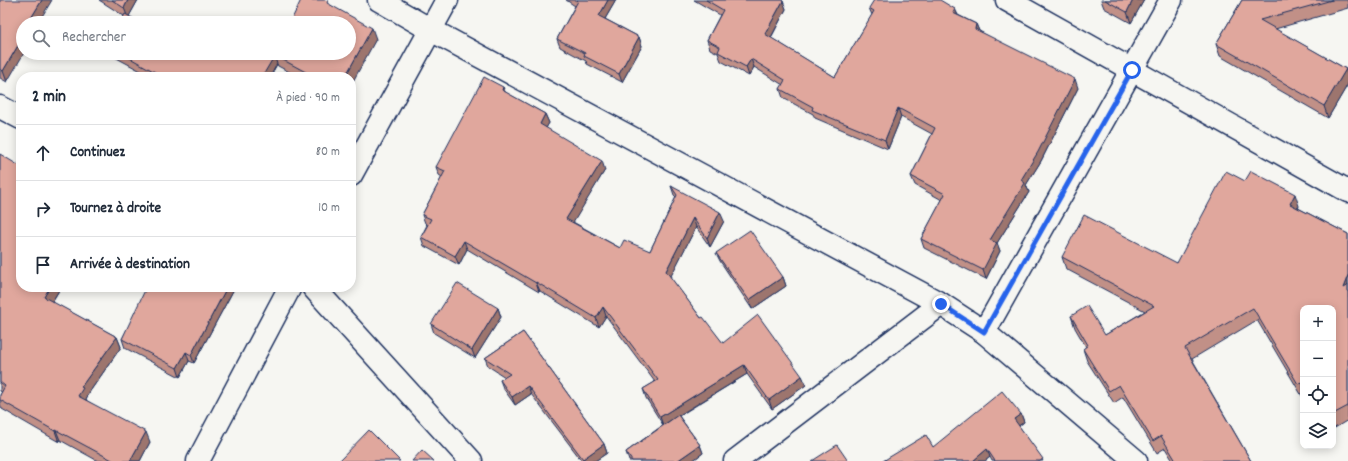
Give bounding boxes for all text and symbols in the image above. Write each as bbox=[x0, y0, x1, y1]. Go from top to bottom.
search box bbox=[16, 16, 356, 60]
icon: search bbox=[30, 27, 52, 49]
text: Rechercher bbox=[62, 27, 126, 49]
route start bbox=[1123, 61, 1141, 79]
text: 2 min bbox=[32, 86, 66, 110]
text: À pied · 90 m bbox=[276, 89, 340, 108]
icon: ahead bbox=[32, 142, 54, 164]
text: Continuez bbox=[70, 142, 125, 164]
text: 80 m bbox=[316, 143, 340, 162]
icon: right bbox=[32, 198, 54, 220]
text: Tournez à droite bbox=[70, 198, 161, 220]
text: 10 m bbox=[318, 199, 340, 218]
icon: arrive bbox=[32, 254, 54, 276]
text: Arrivée à destination bbox=[70, 254, 190, 276]
route end bbox=[932, 295, 950, 313]
map controls bbox=[1300, 305, 1336, 449]
button: + bbox=[1300, 305, 1336, 341]
button: − bbox=[1300, 341, 1336, 377]
button: locate bbox=[1300, 377, 1336, 413]
button: layers bbox=[1300, 413, 1336, 449]

